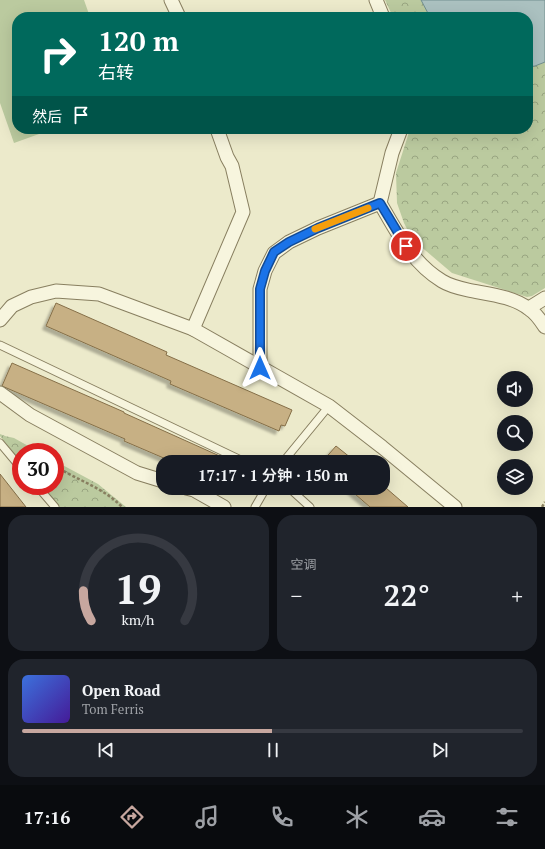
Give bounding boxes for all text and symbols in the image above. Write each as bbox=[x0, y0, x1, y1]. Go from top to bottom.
text: 120 m bbox=[98, 22, 179, 59]
icon: right bbox=[32, 28, 84, 80]
text: 右转 bbox=[98, 60, 134, 84]
icon: arrive bbox=[70, 104, 92, 126]
text: 然后 bbox=[32, 106, 62, 126]
pin bbox=[389, 229, 423, 263]
icon: arrive bbox=[395, 235, 417, 257]
position arrow bbox=[239, 347, 281, 389]
map controls bbox=[497, 371, 533, 495]
button: sound bbox=[497, 371, 533, 407]
button: search bbox=[497, 415, 533, 451]
speed limit sign: 30 bbox=[12, 443, 64, 495]
button: layers bbox=[497, 459, 533, 495]
text: 17:17 · 1 分钟 · 150 m bbox=[198, 465, 348, 485]
text: 空调 bbox=[291, 555, 317, 573]
text: 19 bbox=[115, 561, 162, 616]
text: 22° bbox=[384, 575, 430, 615]
text: − bbox=[291, 581, 302, 610]
text: + bbox=[511, 581, 523, 610]
text: km/h bbox=[122, 610, 155, 629]
text: Open Road bbox=[82, 680, 161, 700]
text: Tom Ferris bbox=[82, 700, 144, 718]
icon: previous bbox=[95, 739, 117, 761]
icon: pause bbox=[262, 739, 284, 761]
icon: next bbox=[429, 739, 451, 761]
icon: directions bbox=[118, 803, 146, 831]
icon: music bbox=[193, 803, 221, 831]
icon: phone bbox=[268, 803, 296, 831]
icon: climate bbox=[343, 803, 371, 831]
icon: car bbox=[418, 803, 446, 831]
icon: filters bbox=[493, 803, 521, 831]
text: 17:16 bbox=[24, 805, 70, 829]

